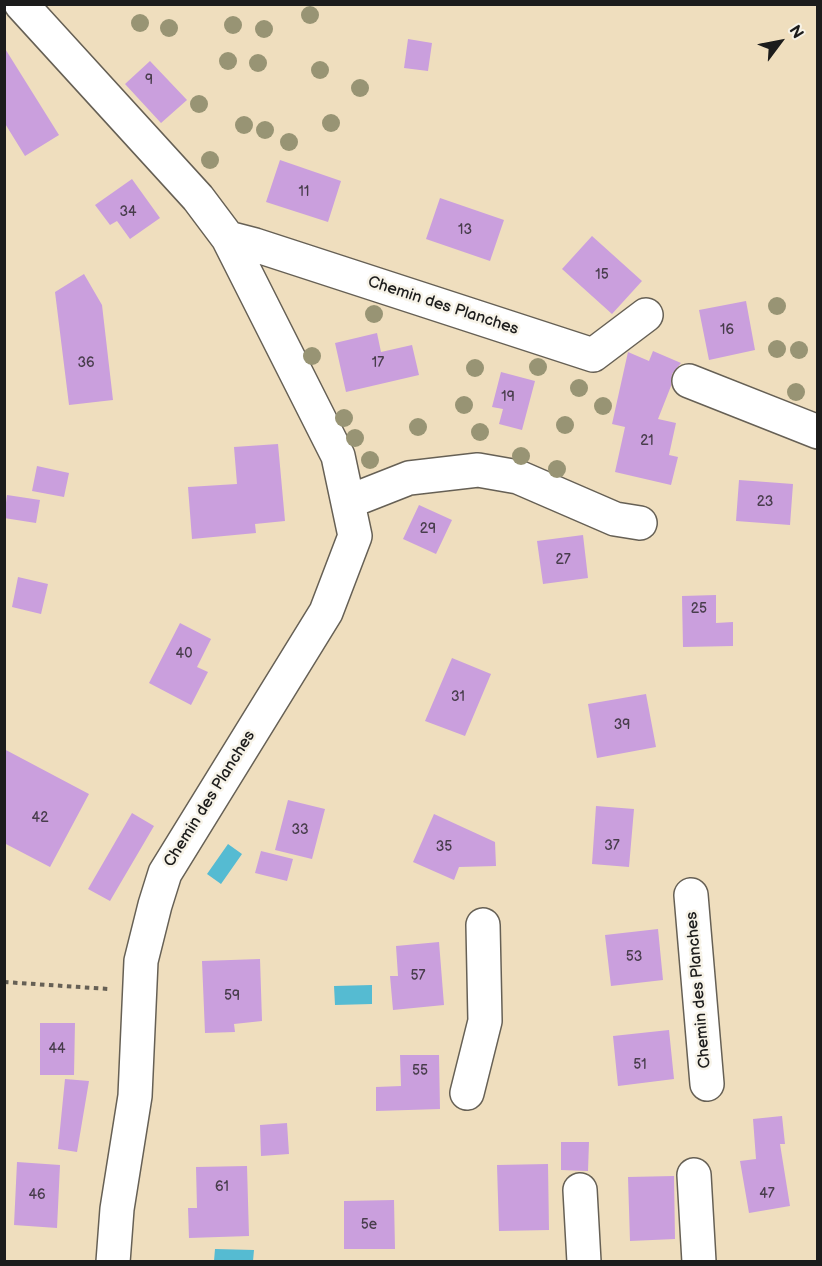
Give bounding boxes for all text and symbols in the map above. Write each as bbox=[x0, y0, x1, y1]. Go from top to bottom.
north arrow bbox=[750, 12, 810, 72]
text: N bbox=[784, 22, 807, 42]
house number: 9 bbox=[145, 72, 153, 88]
house number: 11 bbox=[299, 184, 309, 200]
house number: 34 bbox=[119, 204, 137, 220]
house number: 13 bbox=[458, 222, 472, 238]
house number: 15 bbox=[595, 267, 609, 283]
street label: Chemin des Planches bbox=[365, 273, 521, 339]
house number: 16 bbox=[720, 322, 734, 338]
house number: 36 bbox=[77, 355, 95, 371]
house number: 17 bbox=[372, 355, 384, 371]
house number: 19 bbox=[501, 389, 515, 405]
house number: 21 bbox=[640, 433, 654, 449]
house number: 23 bbox=[757, 494, 773, 510]
house number: 29 bbox=[420, 521, 436, 537]
house number: 27 bbox=[555, 552, 571, 568]
house number: 25 bbox=[691, 601, 707, 617]
house number: 40 bbox=[176, 646, 192, 662]
house number: 31 bbox=[451, 689, 465, 705]
house number: 39 bbox=[614, 717, 630, 733]
street label: Chemin des Planches bbox=[160, 727, 260, 871]
house number: 42 bbox=[32, 810, 48, 826]
house number: 33 bbox=[291, 822, 309, 838]
house number: 37 bbox=[604, 838, 620, 854]
house number: 35 bbox=[436, 839, 452, 855]
street label: Chemin des Planches bbox=[683, 911, 715, 1069]
house number: 53 bbox=[626, 949, 642, 965]
house number: 57 bbox=[411, 968, 425, 984]
house number: 59 bbox=[224, 988, 240, 1004]
house number: 44 bbox=[48, 1041, 66, 1057]
house number: 51 bbox=[633, 1057, 647, 1073]
house number: 55 bbox=[412, 1063, 428, 1079]
house number: 61 bbox=[215, 1179, 229, 1195]
house number: 47 bbox=[759, 1186, 775, 1202]
house number: 46 bbox=[28, 1187, 46, 1203]
house number: 5e bbox=[361, 1217, 377, 1233]

